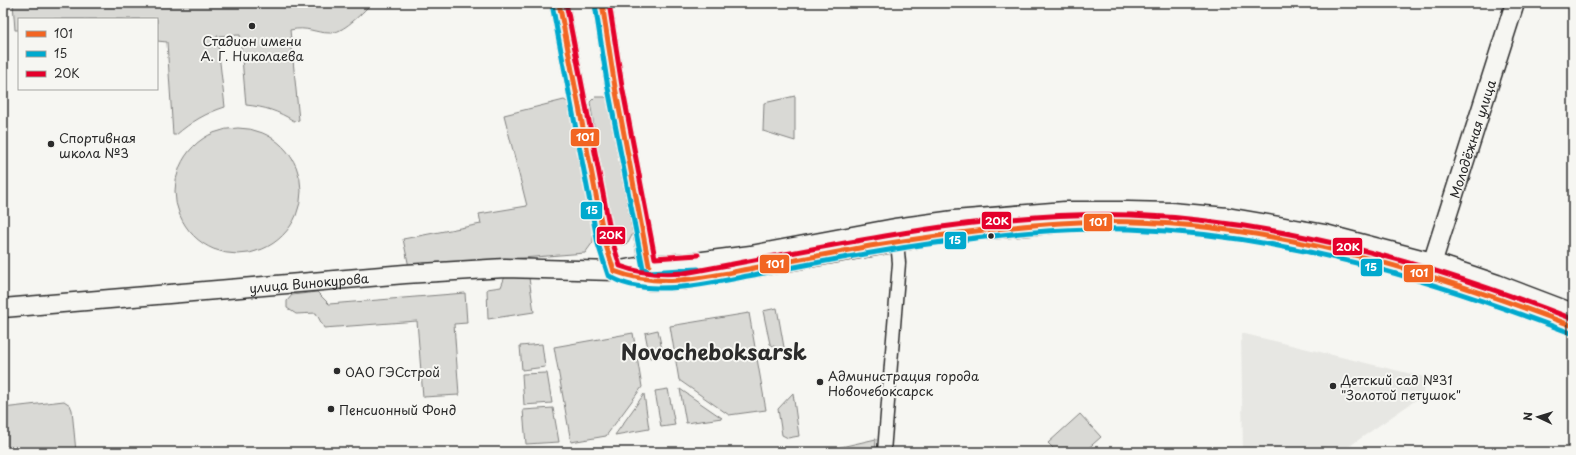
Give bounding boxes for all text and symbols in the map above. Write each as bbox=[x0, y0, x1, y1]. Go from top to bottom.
legend bbox=[18, 18, 158, 90]
marker: Стадион имени А. Г. Николаева bbox=[247, 21, 257, 31]
text: 101 bbox=[54, 24, 73, 42]
place label: Стадион имени А. Г. Николаева bbox=[200, 31, 304, 65]
text: 15 bbox=[54, 44, 67, 62]
text: 20К bbox=[54, 64, 80, 82]
street label: Молодёжная улица bbox=[1444, 76, 1500, 200]
place label: Спортивная школа №3 bbox=[59, 128, 136, 162]
line badge: 101 bbox=[570, 128, 600, 147]
text: 101 bbox=[576, 128, 594, 145]
marker: Спортивная школа №3 bbox=[46, 139, 56, 149]
line badge: 15 bbox=[580, 201, 603, 220]
text: 15 bbox=[586, 201, 598, 218]
line badge: 20К bbox=[981, 211, 1012, 230]
text: 20К bbox=[985, 212, 1009, 229]
line badge: 101 bbox=[1083, 213, 1113, 232]
text: 101 bbox=[1089, 213, 1107, 230]
line badge: 20К bbox=[596, 226, 626, 245]
text: 20К bbox=[599, 226, 623, 243]
line badge: 15 bbox=[944, 231, 967, 250]
text: 15 bbox=[949, 231, 961, 248]
unlabelled marker bbox=[986, 231, 996, 241]
line badge: 20К bbox=[1332, 237, 1363, 256]
text: 20К bbox=[1336, 238, 1360, 255]
line badge: 101 bbox=[759, 254, 790, 274]
text: 101 bbox=[766, 255, 784, 272]
line badge: 15 bbox=[1360, 258, 1383, 277]
text: 15 bbox=[1365, 258, 1377, 275]
line badge: 101 bbox=[1403, 264, 1434, 283]
text: 101 bbox=[1410, 264, 1428, 281]
street label: улица Винокурова bbox=[248, 268, 370, 297]
district label: Novocheboksarsk bbox=[621, 335, 807, 367]
place label: ОАО ГЭСстрой bbox=[345, 362, 440, 381]
marker: ОАО ГЭСстрой bbox=[332, 366, 342, 376]
place label: Администрация города Новочебоксарск bbox=[828, 366, 980, 400]
place label: Детский сад №31 "Золотой петушок" bbox=[1340, 370, 1461, 404]
marker: Администрация города Новочебоксарск bbox=[815, 377, 825, 387]
marker: Детский сад №31 "Золотой петушок" bbox=[1328, 381, 1338, 391]
north arrow bbox=[1518, 397, 1558, 437]
place label: Пенсионный Фонд bbox=[339, 400, 456, 419]
marker: Пенсионный Фонд bbox=[326, 404, 336, 414]
text: N bbox=[1519, 411, 1536, 421]

